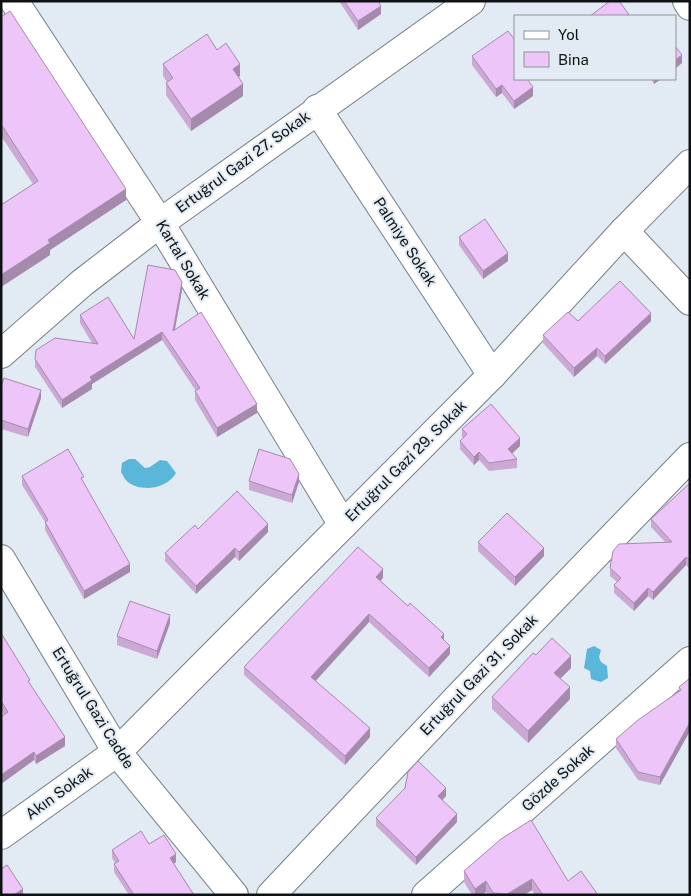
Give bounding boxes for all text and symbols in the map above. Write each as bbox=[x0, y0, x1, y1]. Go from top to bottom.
legend bbox=[514, 15, 676, 80]
text: Yol bbox=[558, 26, 579, 43]
text: Bina bbox=[558, 51, 589, 68]
street label: Ertuğrul Gazi 27. Sokak bbox=[172, 107, 313, 216]
street label: Palmiye Sokak bbox=[370, 194, 440, 289]
street label: Kartal Sokak bbox=[153, 217, 214, 303]
street label: Ertuğrul Gazi 29. Sokak bbox=[342, 397, 470, 525]
street label: Ertuğrul Gazi 31. Sokak bbox=[417, 611, 541, 739]
street label: Ertuğrul Gazi Cadde bbox=[49, 644, 138, 772]
street label: Gözde Sokak bbox=[518, 741, 597, 814]
street label: Akın Sokak bbox=[22, 763, 95, 823]

